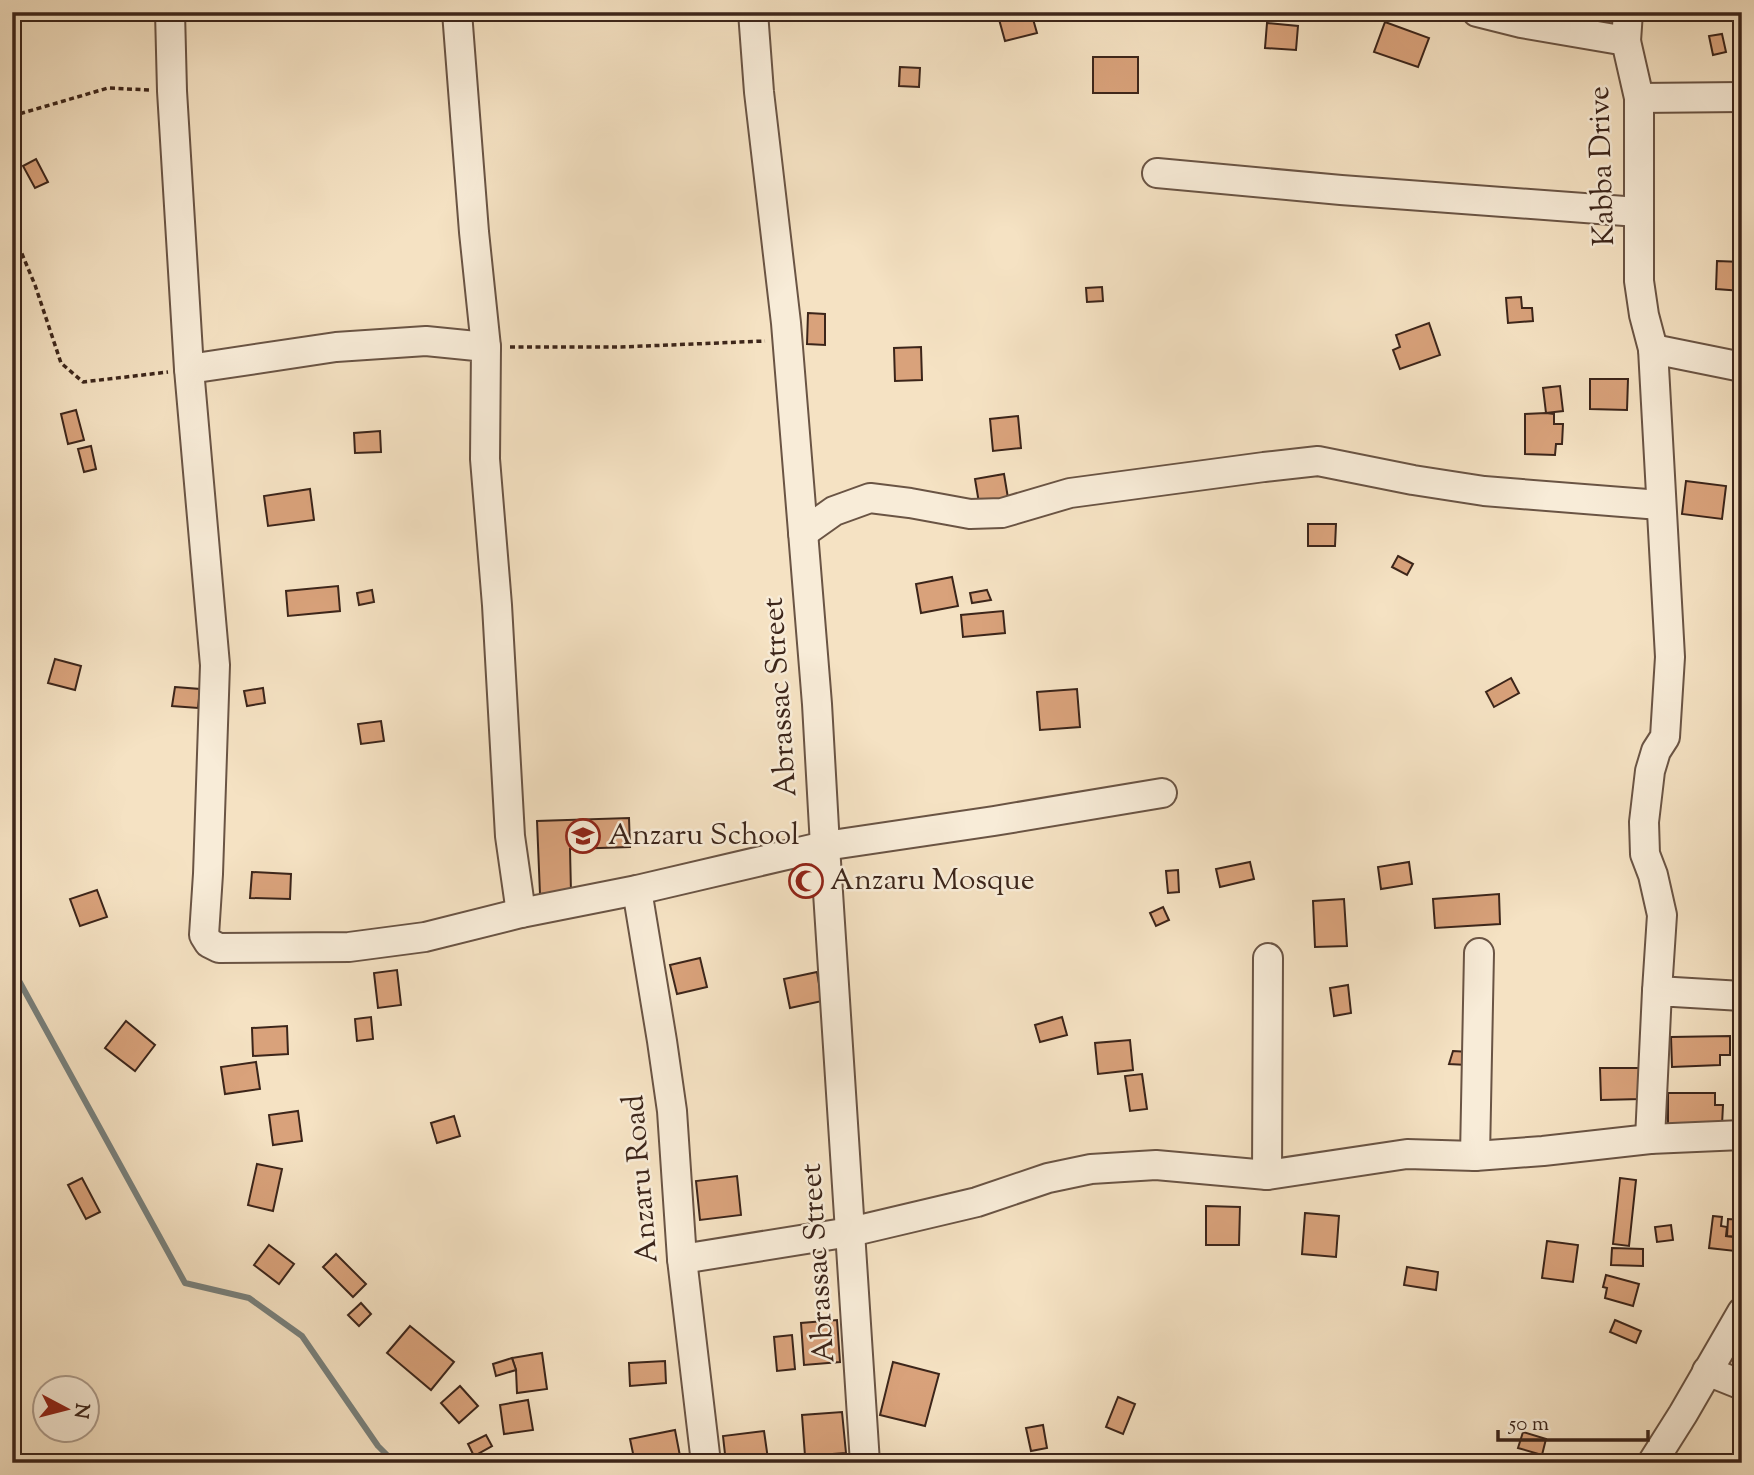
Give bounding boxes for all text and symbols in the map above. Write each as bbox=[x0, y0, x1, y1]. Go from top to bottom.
street label: Kabba Drive bbox=[1579, 85, 1627, 247]
street label: Abrassac Street bbox=[753, 596, 809, 798]
place label: Anzaru School bbox=[608, 815, 799, 858]
school or university icon: Anzaru School bbox=[564, 817, 602, 855]
place label: Anzaru Mosque bbox=[830, 860, 1035, 903]
mosque icon: Anzaru Mosque bbox=[787, 862, 825, 900]
street label: Anzaru Road bbox=[613, 1093, 671, 1265]
street label: Abrassac Street bbox=[791, 1162, 847, 1364]
north arrow bbox=[32, 1374, 102, 1444]
scale bar bbox=[1498, 1398, 1649, 1442]
text: N bbox=[66, 1402, 95, 1420]
text: 50 m bbox=[1508, 1410, 1549, 1440]

